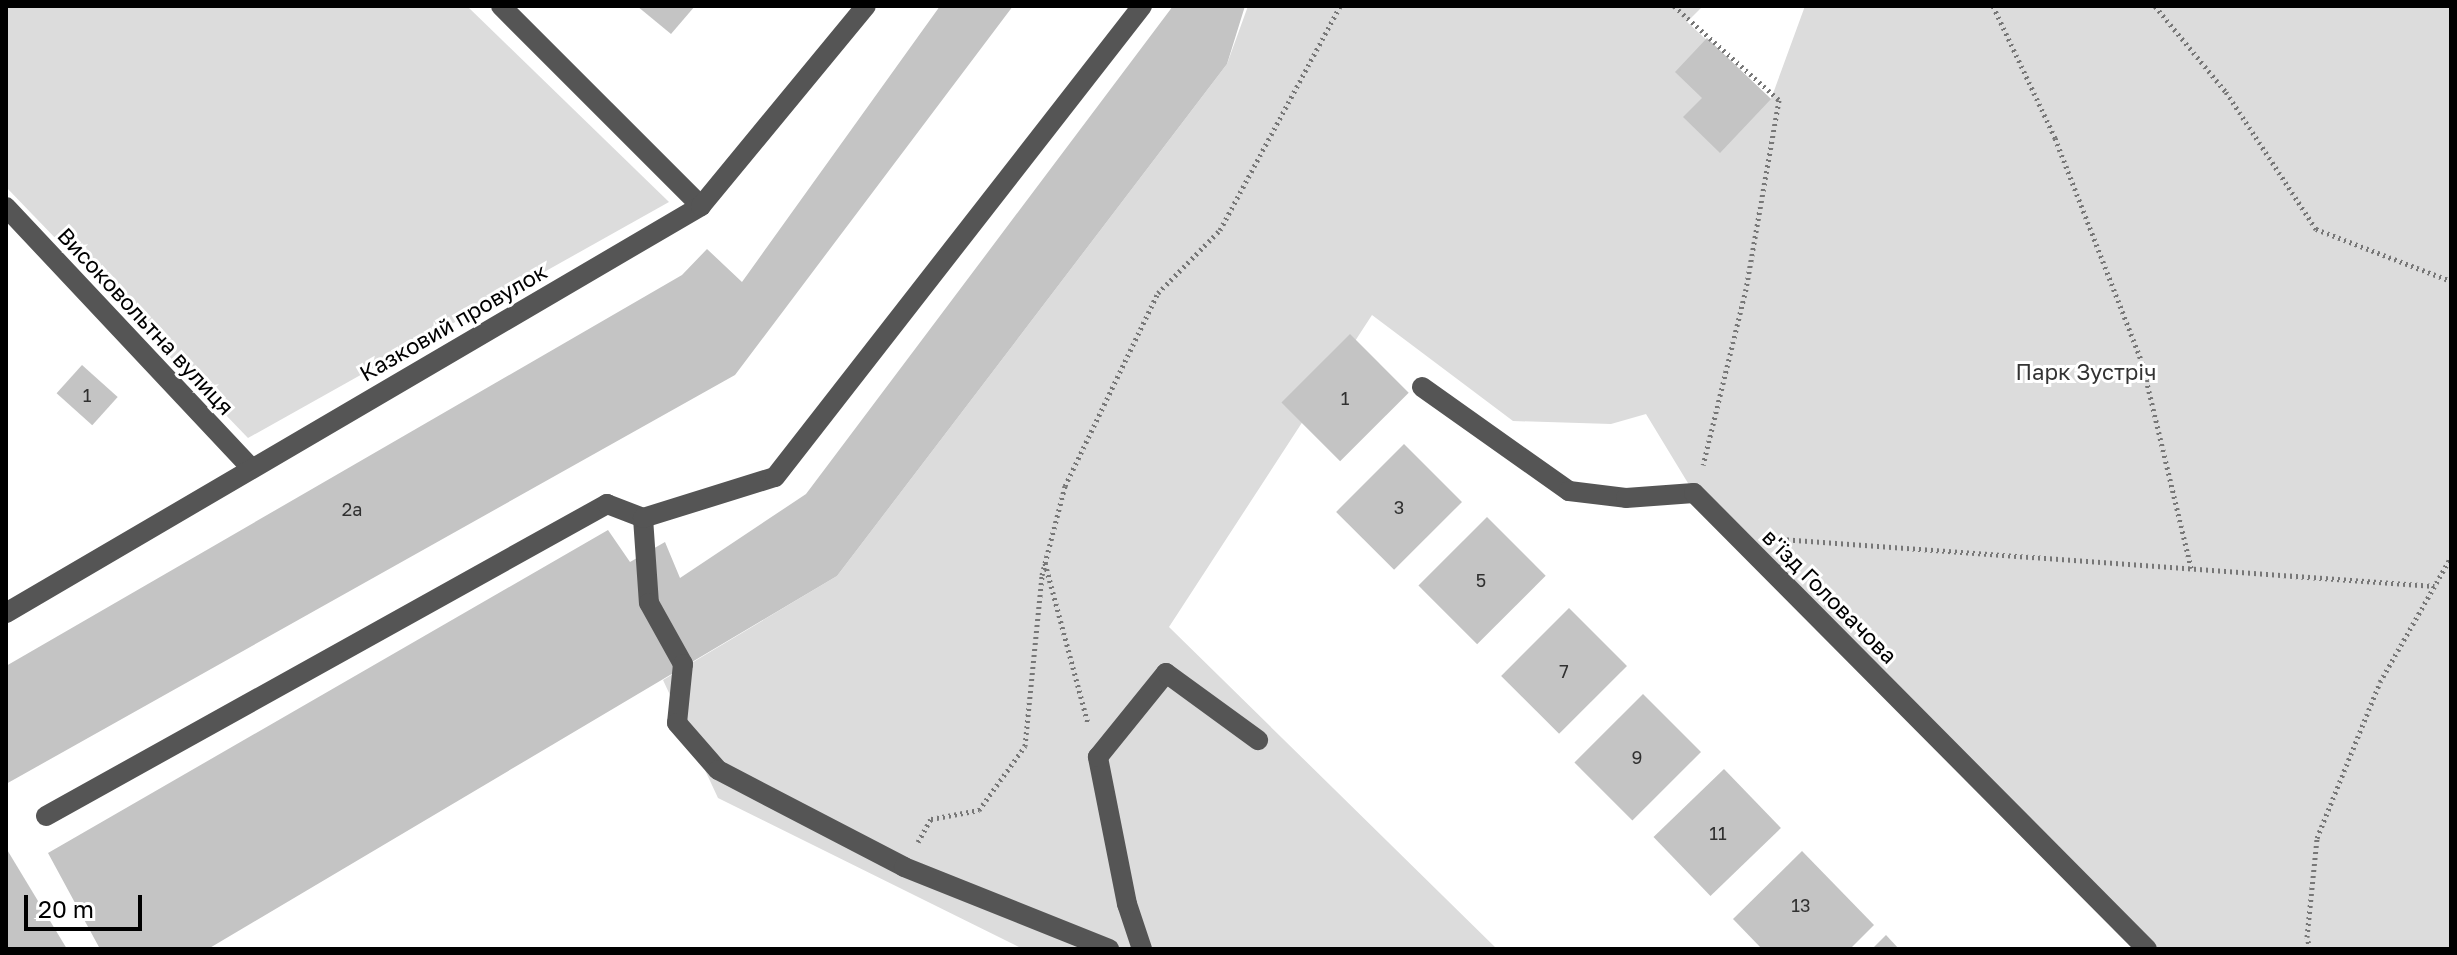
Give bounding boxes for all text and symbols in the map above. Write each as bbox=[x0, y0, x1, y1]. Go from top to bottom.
street label: Високовольтна вулиця bbox=[52, 222, 240, 420]
street label: Казковий провулок bbox=[355, 258, 551, 386]
park label: Парк Зустріч bbox=[2016, 359, 2156, 385]
house number: 1 bbox=[83, 384, 91, 406]
house number: 1 bbox=[1341, 387, 1349, 409]
house number: 3 bbox=[1394, 496, 1404, 518]
house number: 2а bbox=[342, 498, 362, 520]
street label: в'їзд Головачова bbox=[1757, 523, 1903, 669]
house number: 5 bbox=[1476, 569, 1486, 591]
house number: 7 bbox=[1559, 660, 1569, 682]
house number: 9 bbox=[1632, 746, 1642, 768]
house number: 11 bbox=[1709, 822, 1727, 844]
scale bar bbox=[28, 879, 146, 929]
text: 20 m bbox=[38, 894, 94, 923]
house number: 13 bbox=[1791, 894, 1811, 916]

